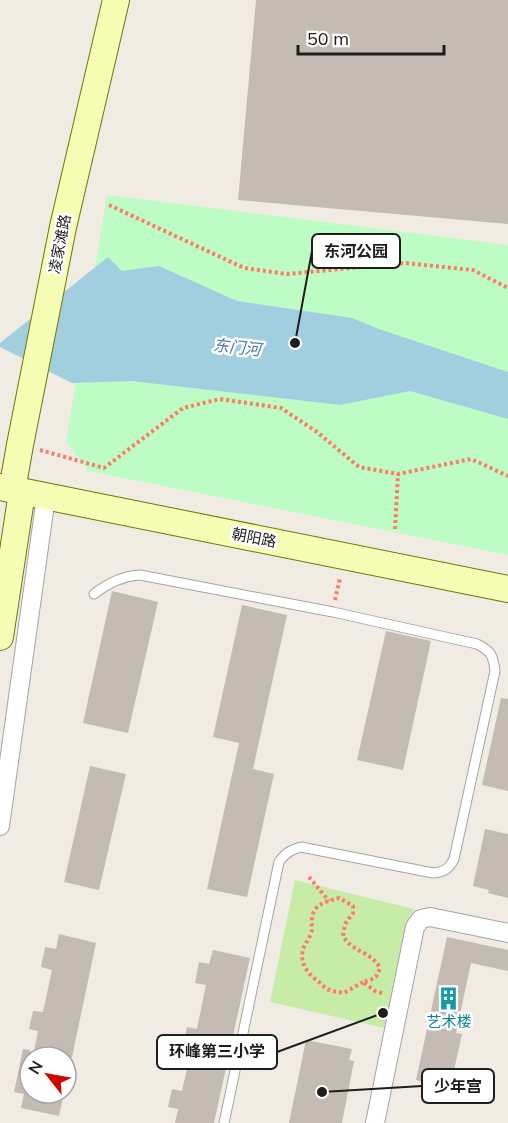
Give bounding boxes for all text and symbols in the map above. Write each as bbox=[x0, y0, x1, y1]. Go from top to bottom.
scale bar bbox=[298, 18, 444, 56]
text: 50 m bbox=[307, 27, 349, 50]
street label: 凌家滩路 bbox=[44, 213, 75, 275]
callout: 东河公园 bbox=[312, 234, 400, 268]
text: 东河公园 bbox=[324, 241, 388, 261]
water label: 东门河 bbox=[212, 335, 265, 360]
street label: 朝阳路 bbox=[230, 524, 278, 551]
building icon: 艺术楼 bbox=[436, 985, 462, 1011]
place label: 艺术楼 bbox=[426, 1012, 472, 1031]
callout: 环峰第三小学 bbox=[157, 1035, 277, 1069]
text: 环峰第三小学 bbox=[169, 1041, 265, 1061]
north arrow bbox=[18, 1045, 78, 1105]
text: N bbox=[23, 1057, 47, 1078]
callout: 少年宫 bbox=[422, 1069, 494, 1103]
text: 少年宫 bbox=[434, 1076, 482, 1096]

